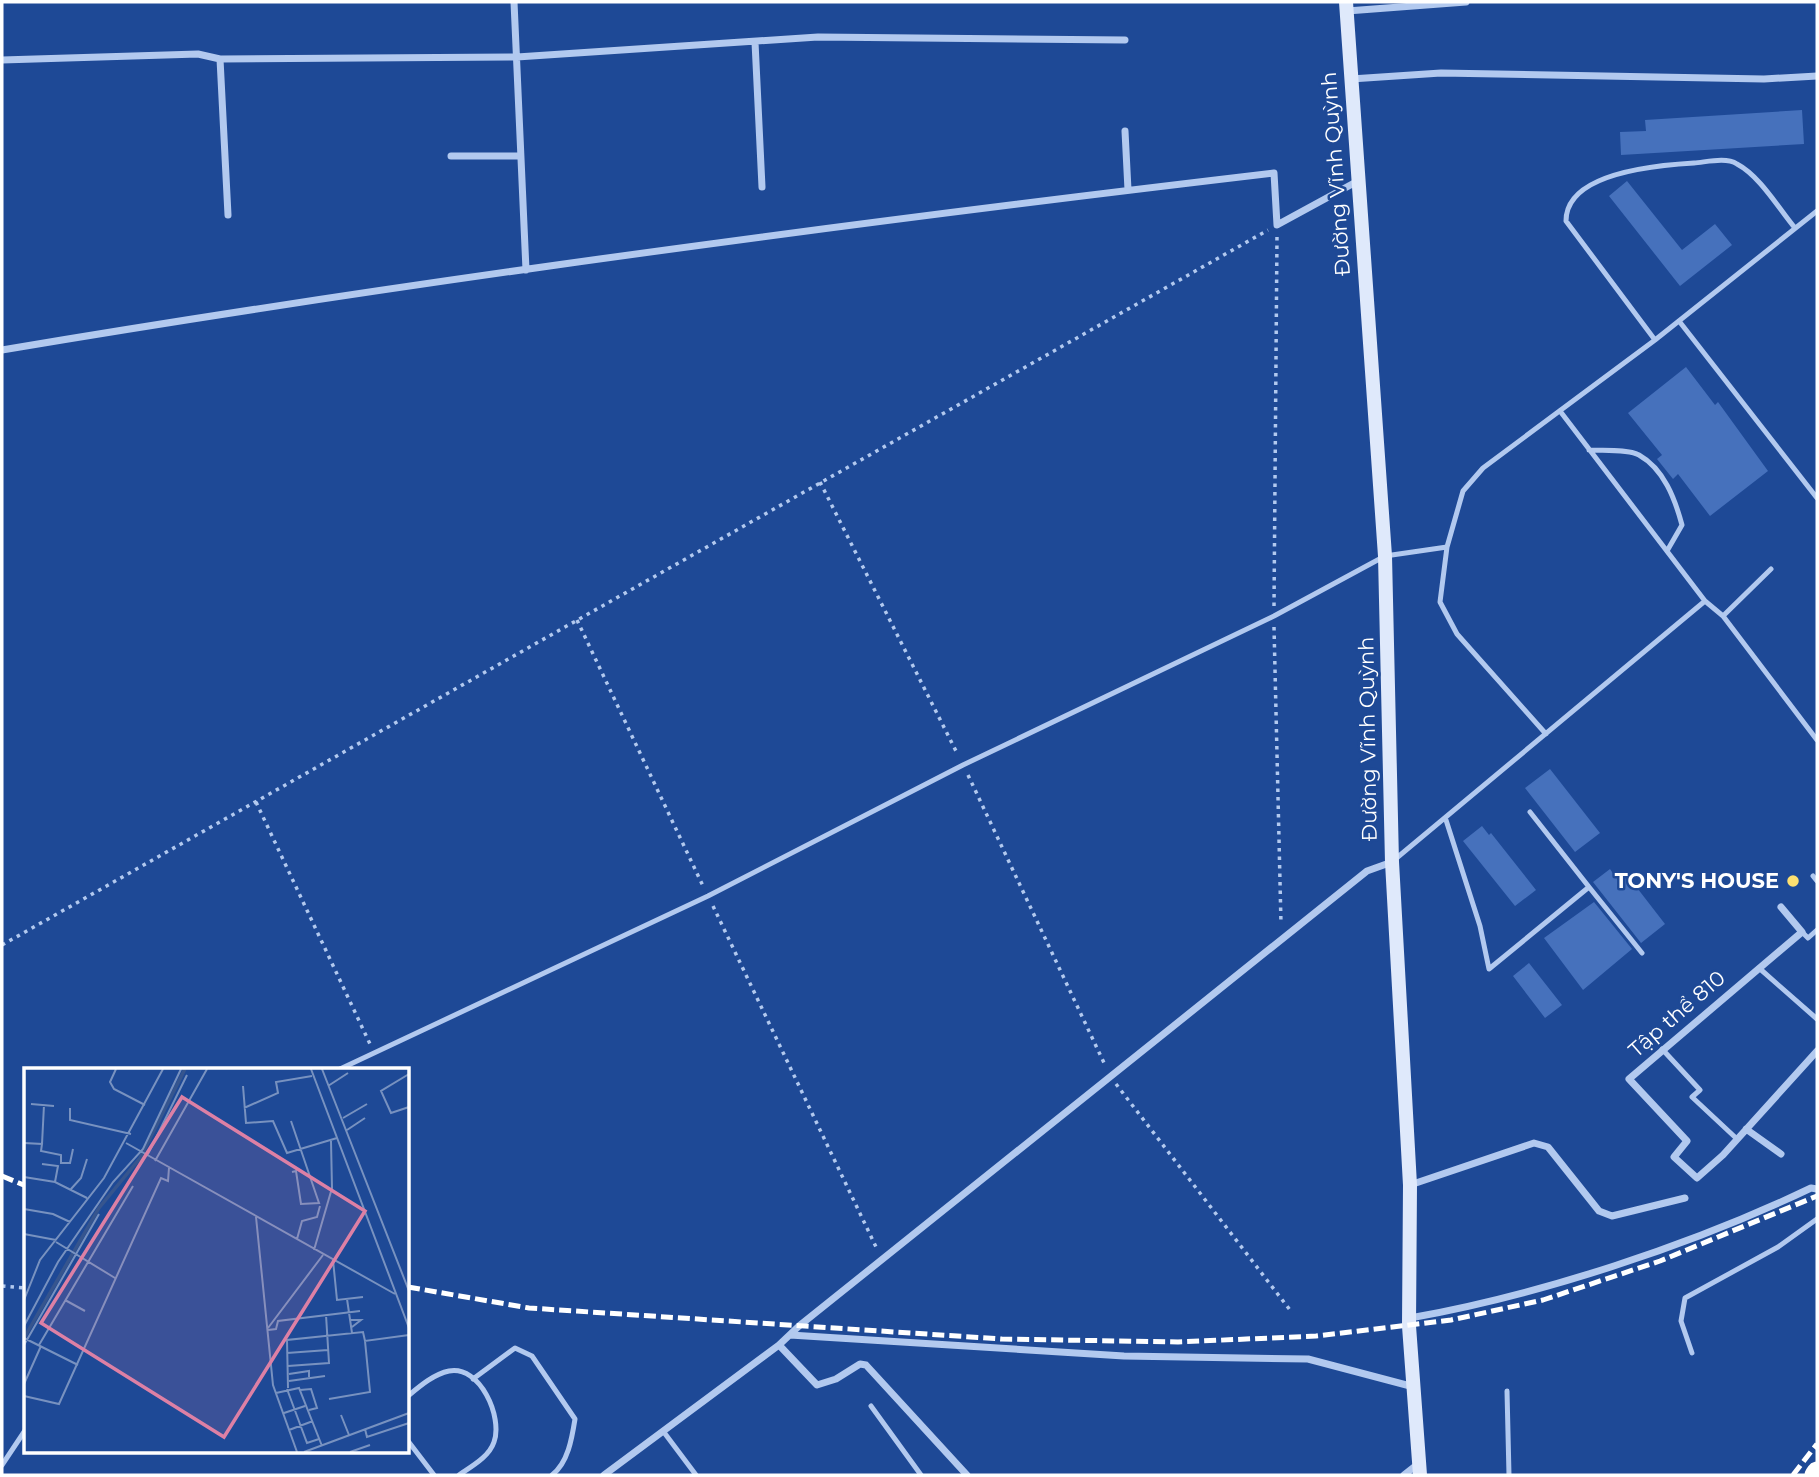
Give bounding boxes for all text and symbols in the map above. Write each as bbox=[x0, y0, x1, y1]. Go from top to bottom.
street label: Đường Vĩnh Quỳnh bbox=[1316, 71, 1355, 277]
street label: Đường Vĩnh Quỳnh bbox=[1353, 637, 1382, 842]
place label: TONY'S HOUSE bbox=[1615, 868, 1779, 893]
marker: TONY'S HOUSE bbox=[1785, 873, 1801, 889]
street label: Tập thể 810 bbox=[1623, 965, 1730, 1062]
inset map bbox=[24, 1068, 410, 1452]

